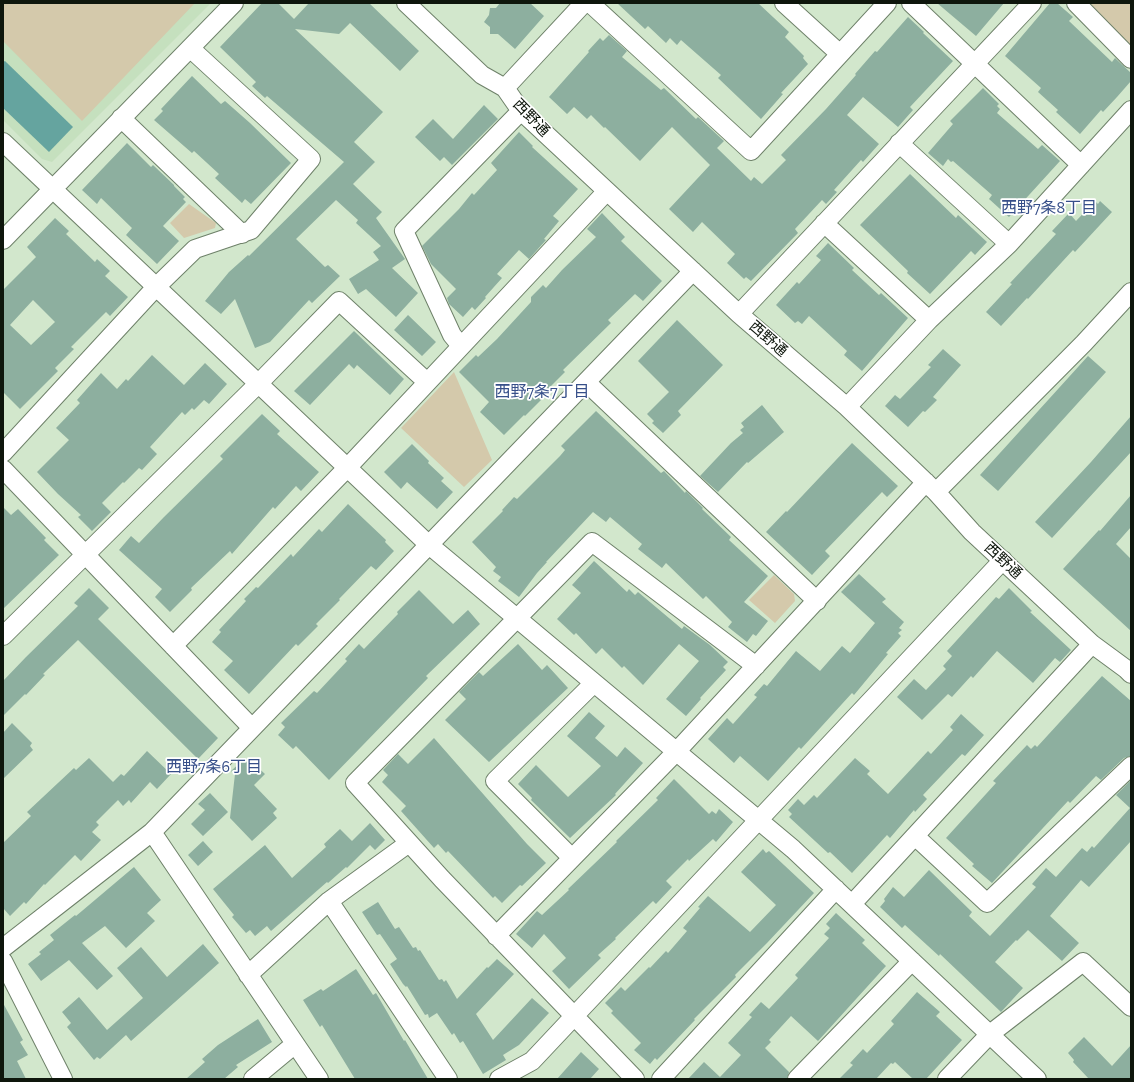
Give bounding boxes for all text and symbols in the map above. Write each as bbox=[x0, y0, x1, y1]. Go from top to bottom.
street label: 西野通 bbox=[509, 96, 553, 140]
district label: 西野7条8丁目 bbox=[1001, 198, 1097, 218]
street label: 西野通 bbox=[745, 317, 791, 361]
district label: 西野7条7丁目 bbox=[494, 382, 590, 402]
street label: 西野通 bbox=[980, 539, 1026, 583]
district label: 西野7条6丁目 bbox=[166, 757, 262, 777]

